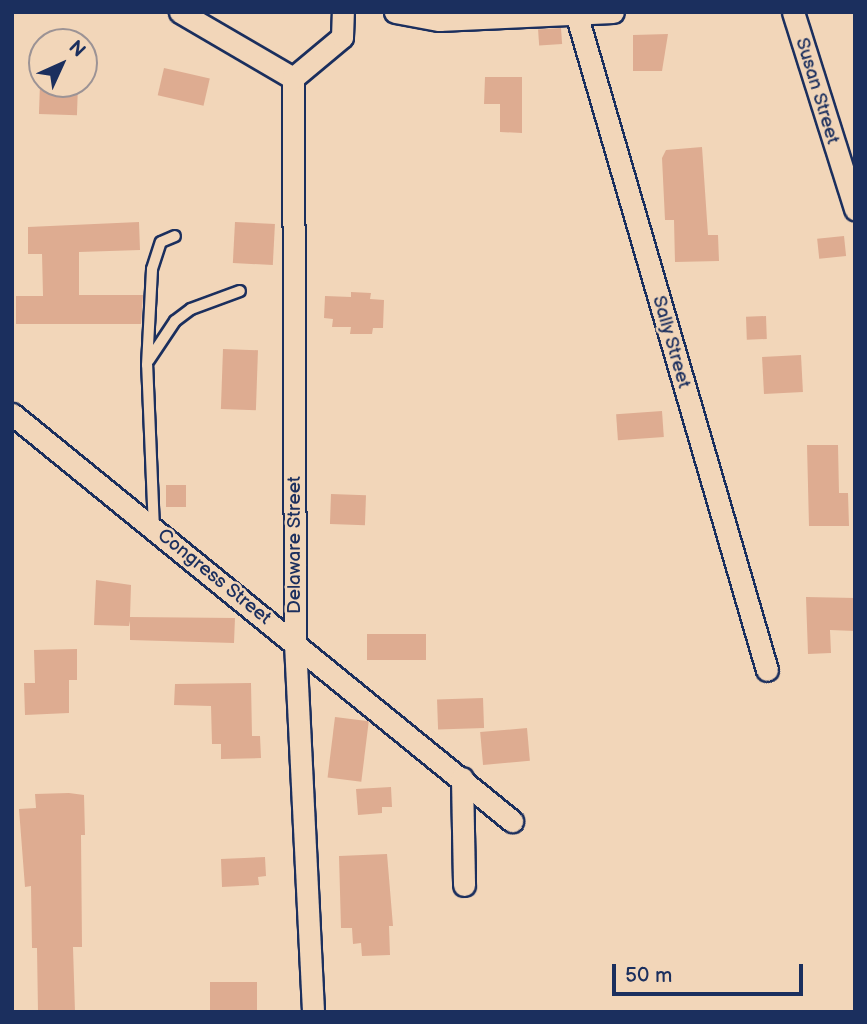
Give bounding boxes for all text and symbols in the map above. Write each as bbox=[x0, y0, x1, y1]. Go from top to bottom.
north arrow bbox=[28, 28, 98, 98]
street label: Susan Street bbox=[790, 35, 844, 147]
text: N bbox=[64, 36, 90, 62]
street label: Sally Street bbox=[647, 292, 695, 392]
street label: Delaware Street bbox=[284, 476, 306, 614]
street label: Congress Street bbox=[152, 524, 276, 630]
scale bar bbox=[615, 950, 806, 994]
text: 50 m bbox=[625, 963, 672, 988]

